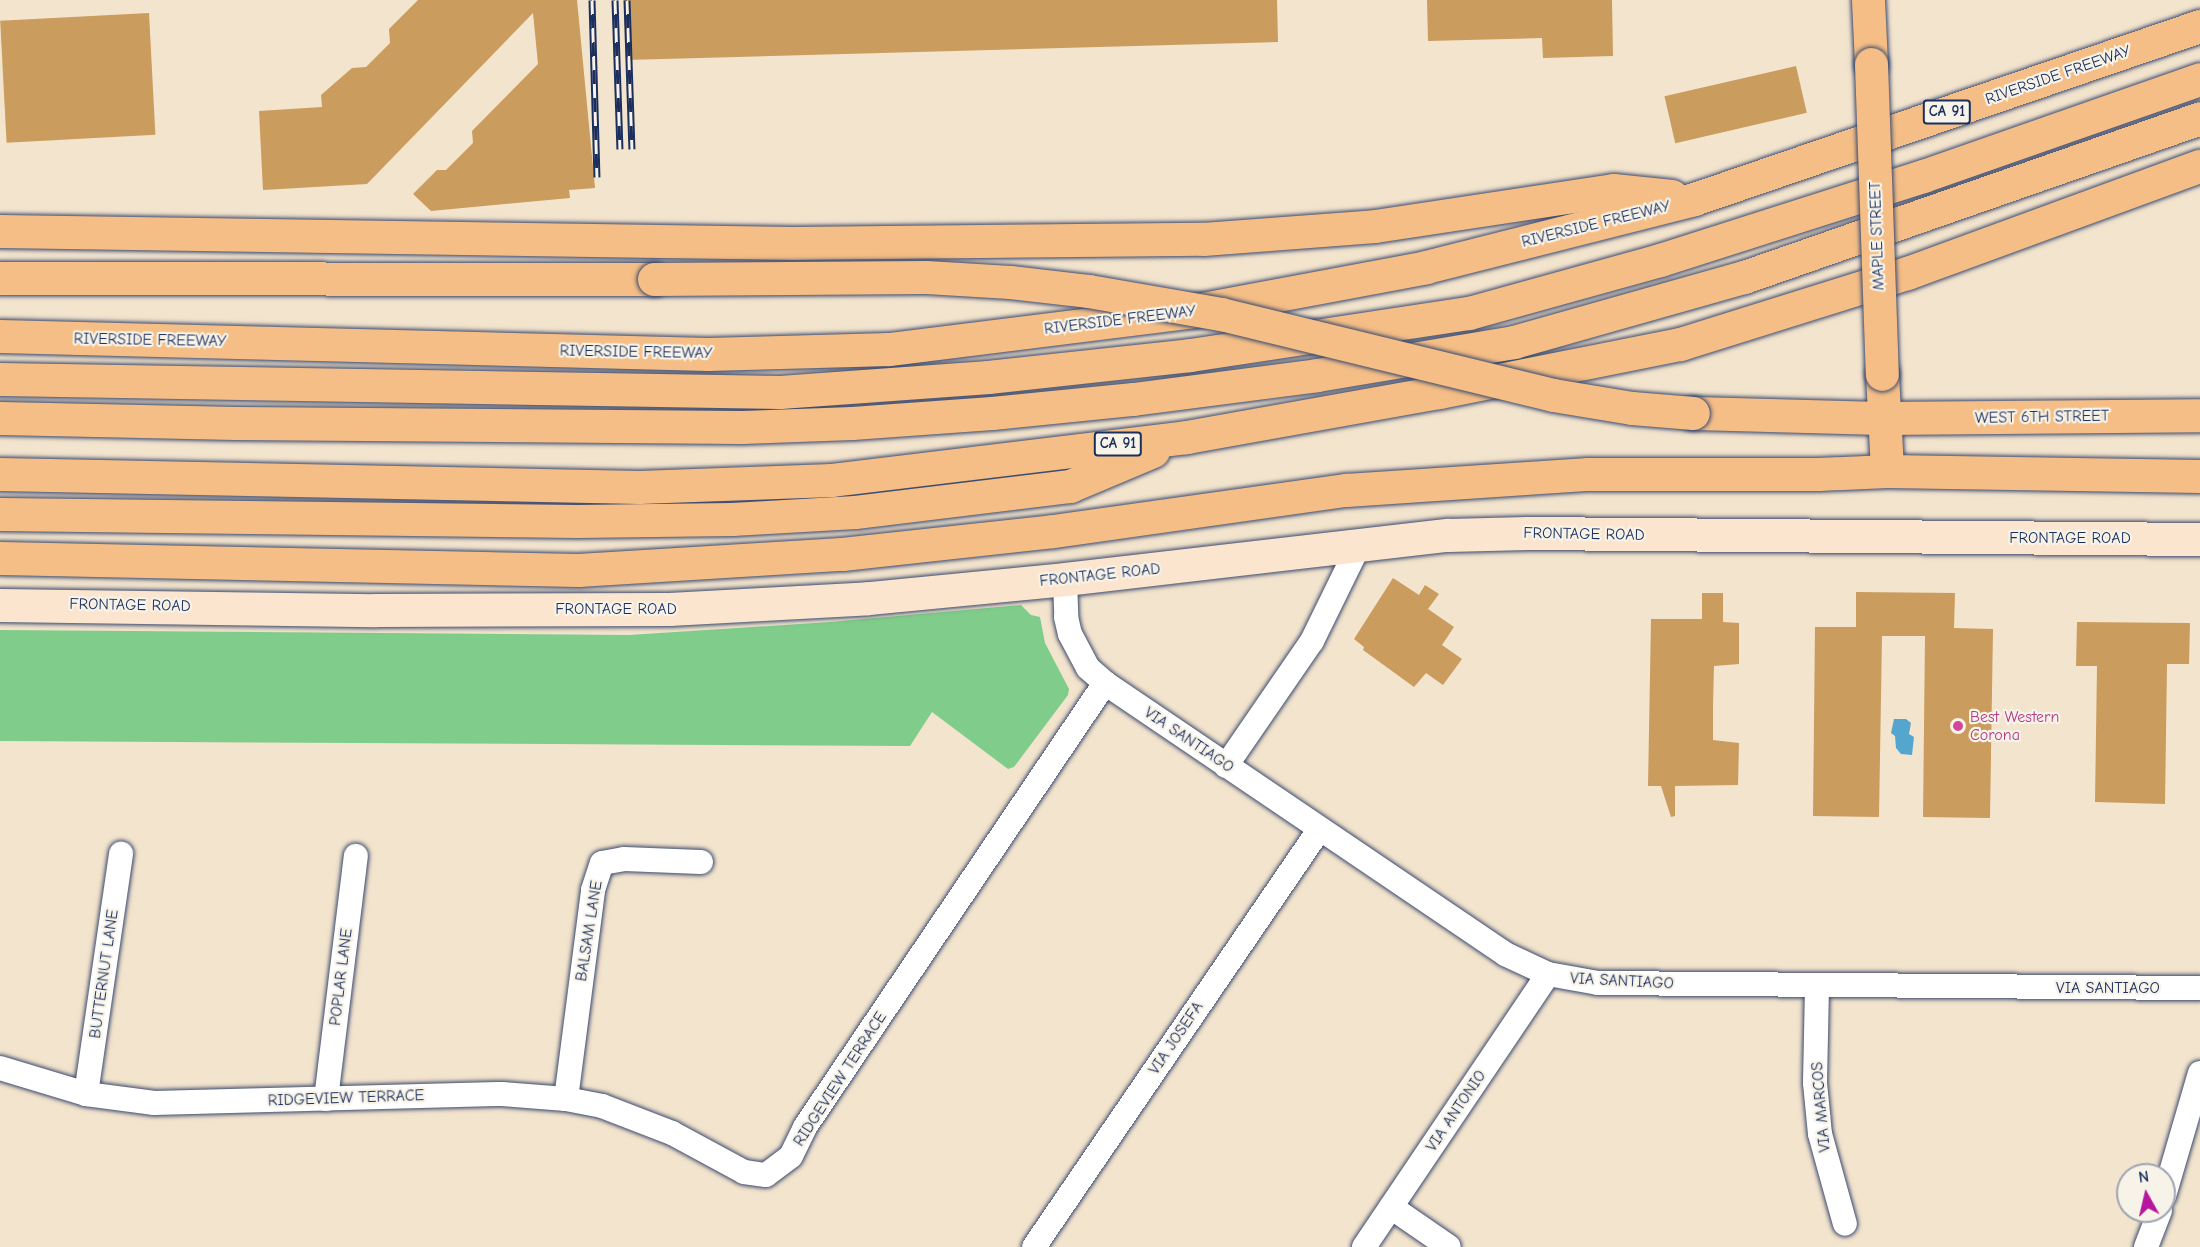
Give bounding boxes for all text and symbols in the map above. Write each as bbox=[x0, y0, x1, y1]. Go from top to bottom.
street label: RIVERSIDE FREEWAY bbox=[1983, 41, 2133, 109]
road number: CA 91 bbox=[1922, 100, 1972, 124]
street label: MAPLE STREET bbox=[1866, 181, 1888, 291]
street label: RIVERSIDE FREEWAY bbox=[1520, 196, 1672, 252]
street label: RIVERSIDE FREEWAY bbox=[1043, 301, 1197, 339]
street label: RIVERSIDE FREEWAY bbox=[74, 329, 226, 351]
street label: RIVERSIDE FREEWAY bbox=[560, 341, 712, 363]
street label: WEST 6TH STREET bbox=[1975, 406, 2109, 428]
road number: CA 91 bbox=[1092, 432, 1144, 456]
street label: FRONTAGE ROAD bbox=[1523, 523, 1645, 545]
street label: FRONTAGE ROAD bbox=[2009, 528, 2131, 548]
street label: FRONTAGE ROAD bbox=[1039, 559, 1161, 591]
street label: FRONTAGE ROAD bbox=[69, 594, 191, 616]
street label: FRONTAGE ROAD bbox=[555, 599, 677, 619]
street label: VIA SANTIAGO bbox=[1141, 703, 1237, 777]
place label: Best Western Corona bbox=[1970, 707, 2059, 745]
marker: Best Western Corona bbox=[1951, 719, 1965, 733]
street label: BALSAM LANE bbox=[572, 879, 606, 983]
street label: BUTTERNUT LANE bbox=[85, 908, 123, 1040]
street label: POPLAR LANE bbox=[326, 927, 356, 1027]
street label: VIA SANTIAGO bbox=[1570, 969, 1674, 993]
street label: VIA SANTIAGO bbox=[2056, 978, 2160, 998]
street label: VIA JOSEFA bbox=[1145, 998, 1207, 1078]
street label: RIDGEVIEW TERRACE bbox=[789, 1008, 891, 1150]
street label: VIA MARCOS bbox=[1807, 1061, 1835, 1153]
street label: VIA ANTONIO bbox=[1422, 1067, 1490, 1155]
street label: RIDGEVIEW TERRACE bbox=[267, 1086, 425, 1110]
north arrow bbox=[2116, 1163, 2176, 1223]
text: N bbox=[2137, 1168, 2150, 1187]

